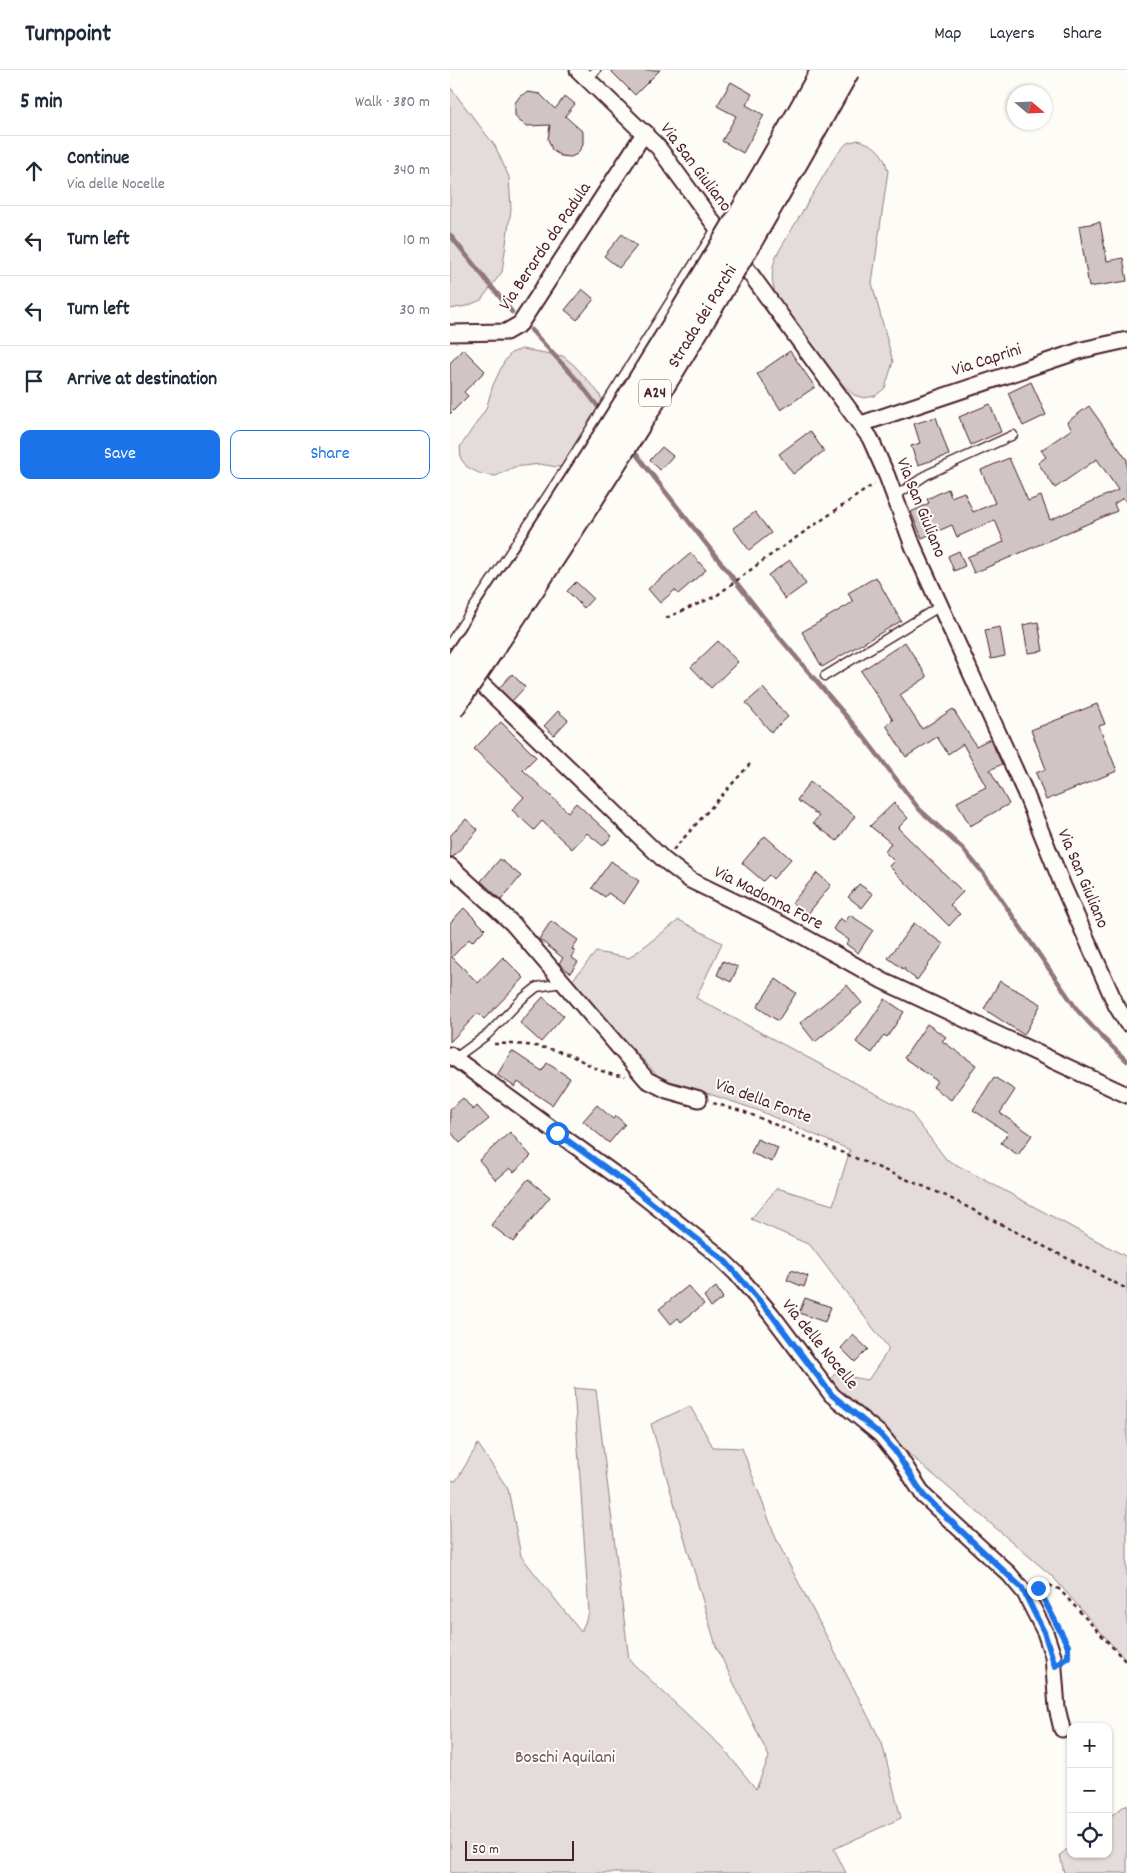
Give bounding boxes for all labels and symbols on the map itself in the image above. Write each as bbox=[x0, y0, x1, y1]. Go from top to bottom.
north arrow bbox=[1007, 85, 1052, 130]
street label: Via San Giuliano bbox=[653, 118, 737, 218]
street label: Via Berardo da Padula bbox=[494, 177, 599, 316]
street label: Strada dei Parchi bbox=[662, 260, 744, 373]
street label: Via Caprini bbox=[949, 338, 1025, 384]
road number: A24 bbox=[639, 379, 671, 406]
street label: Via San Giuliano bbox=[889, 454, 951, 562]
street label: Via San Giuliano bbox=[1050, 825, 1114, 933]
street label: Via Madonna Fore bbox=[709, 861, 827, 937]
street label: Via della Fonte bbox=[711, 1073, 815, 1131]
route start bbox=[546, 1122, 569, 1145]
street label: Via delle Nocelle bbox=[775, 1294, 863, 1396]
route end bbox=[1027, 1577, 1050, 1600]
park label: Boschi Aquilani bbox=[515, 1746, 615, 1771]
scale bar bbox=[465, 1838, 574, 1861]

